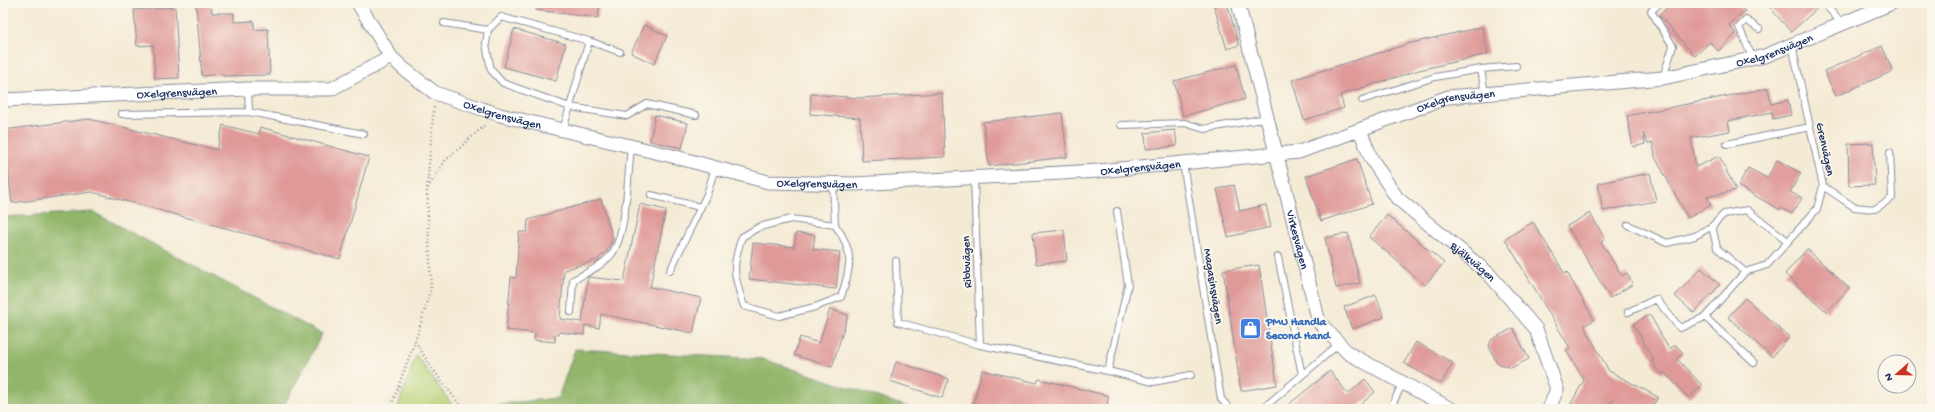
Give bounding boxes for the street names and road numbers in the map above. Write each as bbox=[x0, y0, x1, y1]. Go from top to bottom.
street label: Oxelgrensvägen bbox=[1735, 32, 1816, 71]
street label: Oxelgrensvägen bbox=[136, 85, 218, 103]
street label: Oxelgrensvägen bbox=[1415, 88, 1496, 117]
street label: Oxelgrensvägen bbox=[461, 98, 543, 134]
street label: Grenvägen bbox=[1812, 121, 1837, 178]
street label: Oxelgrensvägen bbox=[1100, 158, 1182, 180]
street label: Oxelgrensvägen bbox=[776, 177, 858, 193]
street label: Virkesvägen bbox=[1282, 208, 1310, 271]
street label: Ribbvägen bbox=[960, 235, 976, 288]
street label: Bjälkvägen bbox=[1446, 239, 1498, 286]
street label: Magasinsvägen bbox=[1199, 248, 1225, 325]

